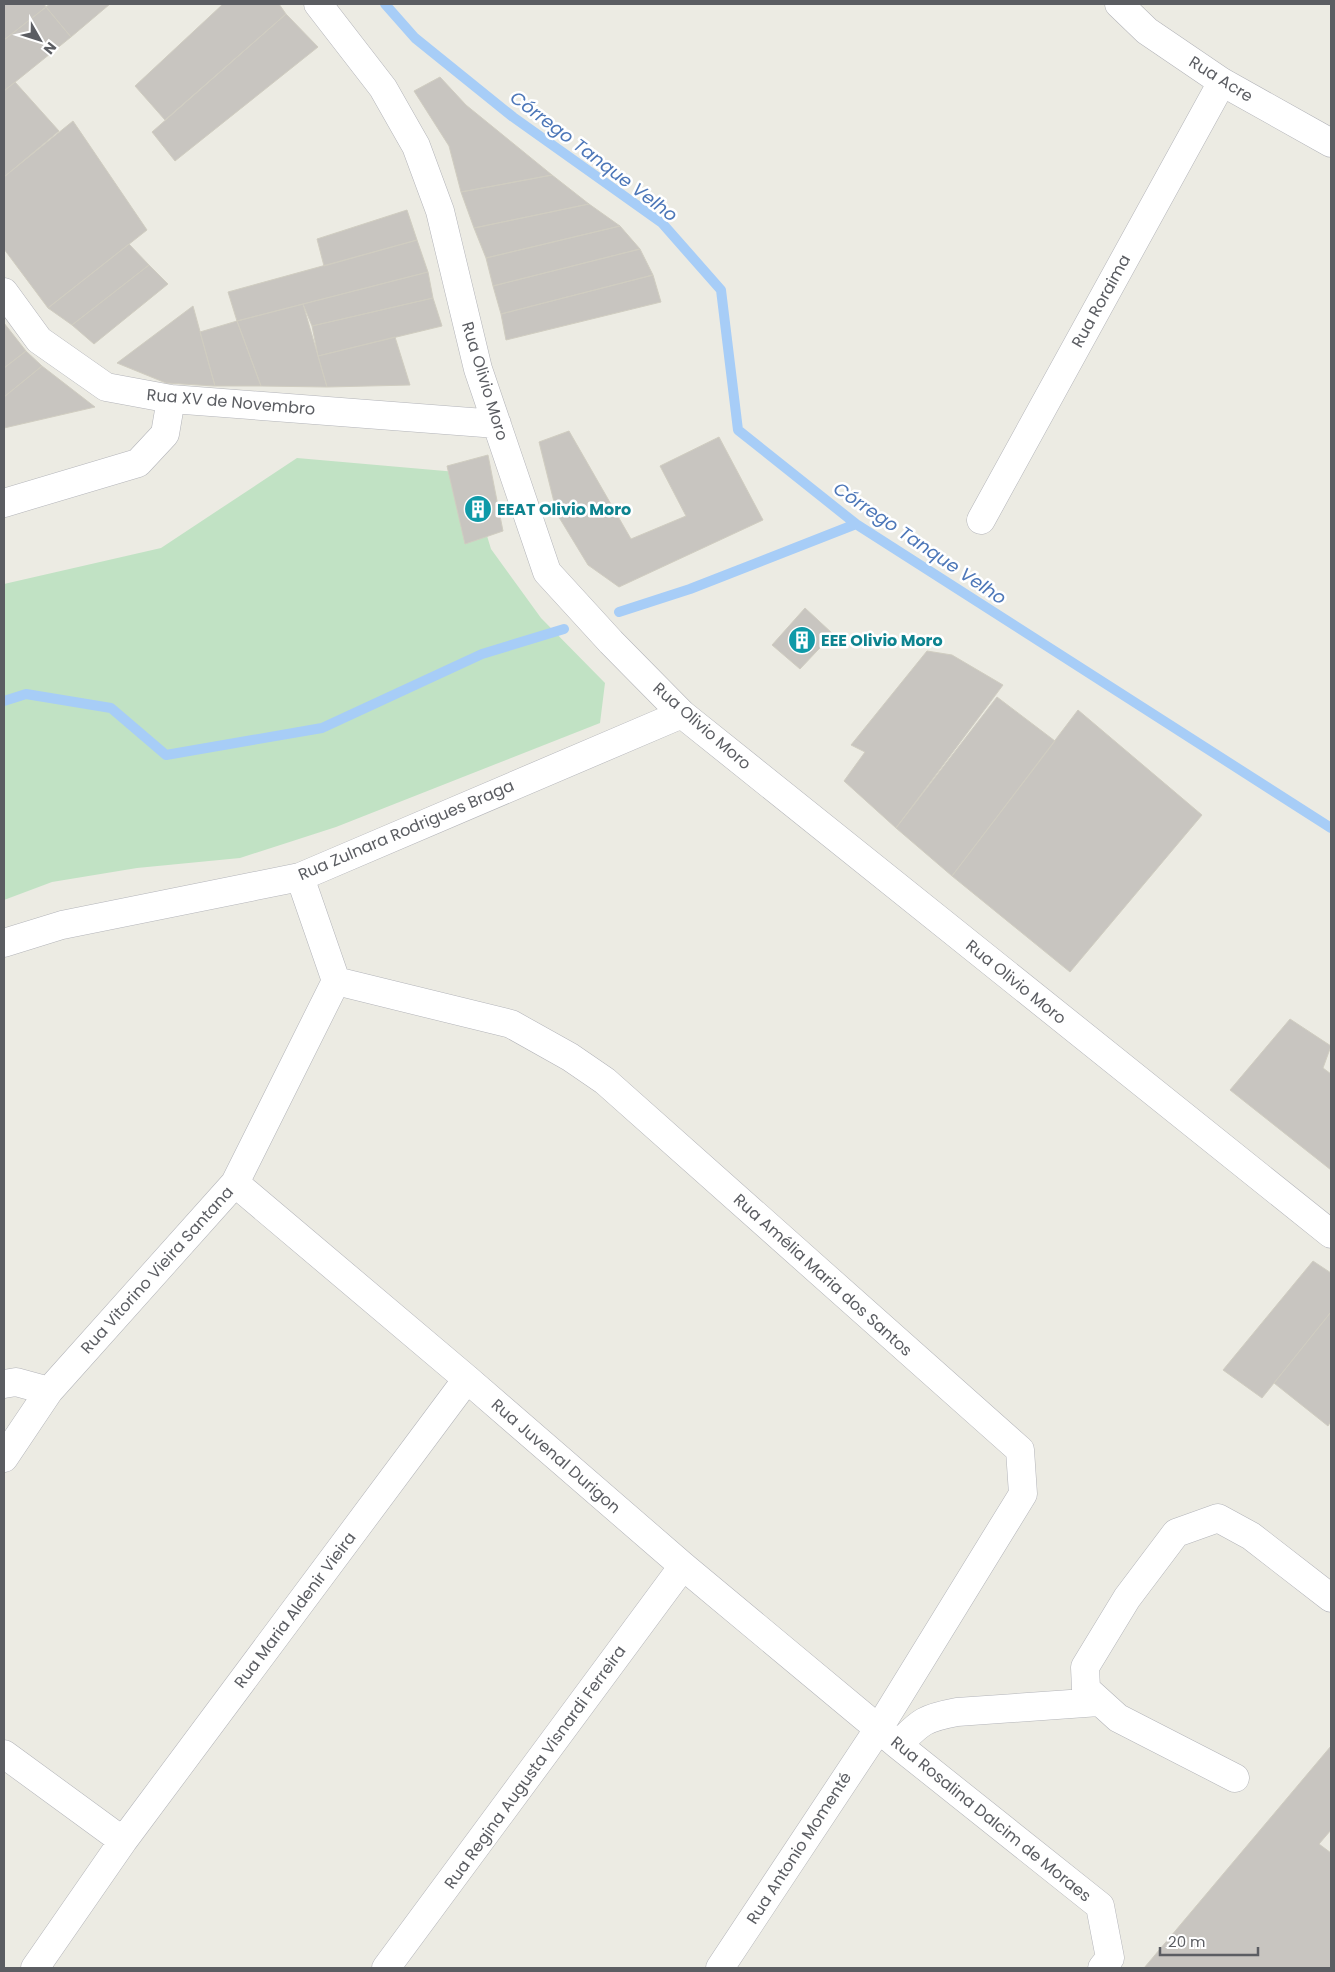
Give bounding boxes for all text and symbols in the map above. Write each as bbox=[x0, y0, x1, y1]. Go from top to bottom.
north arrow bbox=[15, 15, 65, 65]
text: N bbox=[39, 38, 61, 59]
street label: Rua Acre bbox=[1185, 50, 1257, 108]
water label: Córrego Tanque Velho bbox=[505, 85, 683, 227]
street label: Rua Roraima bbox=[1066, 250, 1136, 352]
street label: Rua Olivio Moro bbox=[456, 319, 514, 443]
street label: Rua XV de Novembro bbox=[146, 383, 316, 421]
water label: Córrego Tanque Velho bbox=[829, 476, 1011, 610]
building icon: EEAT Olivio Moro bbox=[463, 494, 493, 524]
place label: EEAT Olivio Moro bbox=[497, 498, 631, 521]
building icon: EEE Olivio Moro bbox=[787, 625, 817, 655]
place label: EEE Olivio Moro bbox=[821, 629, 943, 652]
street label: Rua Olivio Moro bbox=[648, 677, 756, 775]
street label: Rua Zulnara Rodrigues Braga bbox=[294, 774, 518, 886]
street label: Rua Olivio Moro bbox=[961, 934, 1071, 1030]
street label: Rua Vitorino Vieira Santana bbox=[75, 1181, 239, 1359]
street label: Rua Amélia Maria dos Santos bbox=[729, 1188, 917, 1362]
street label: Rua Juvenal Durigon bbox=[486, 1393, 626, 1519]
street label: Rua Maria Aldenir Vieira bbox=[229, 1527, 361, 1693]
street label: Rua Regina Augusta Visnardi Ferreira bbox=[439, 1641, 631, 1893]
street label: Rua Rosalina Dalcim de Moraes bbox=[886, 1731, 1096, 1907]
street label: Rua Antonio Momenté bbox=[741, 1767, 857, 1929]
scale bar bbox=[1160, 1924, 1258, 1956]
text: 20 m bbox=[1168, 1931, 1206, 1952]

